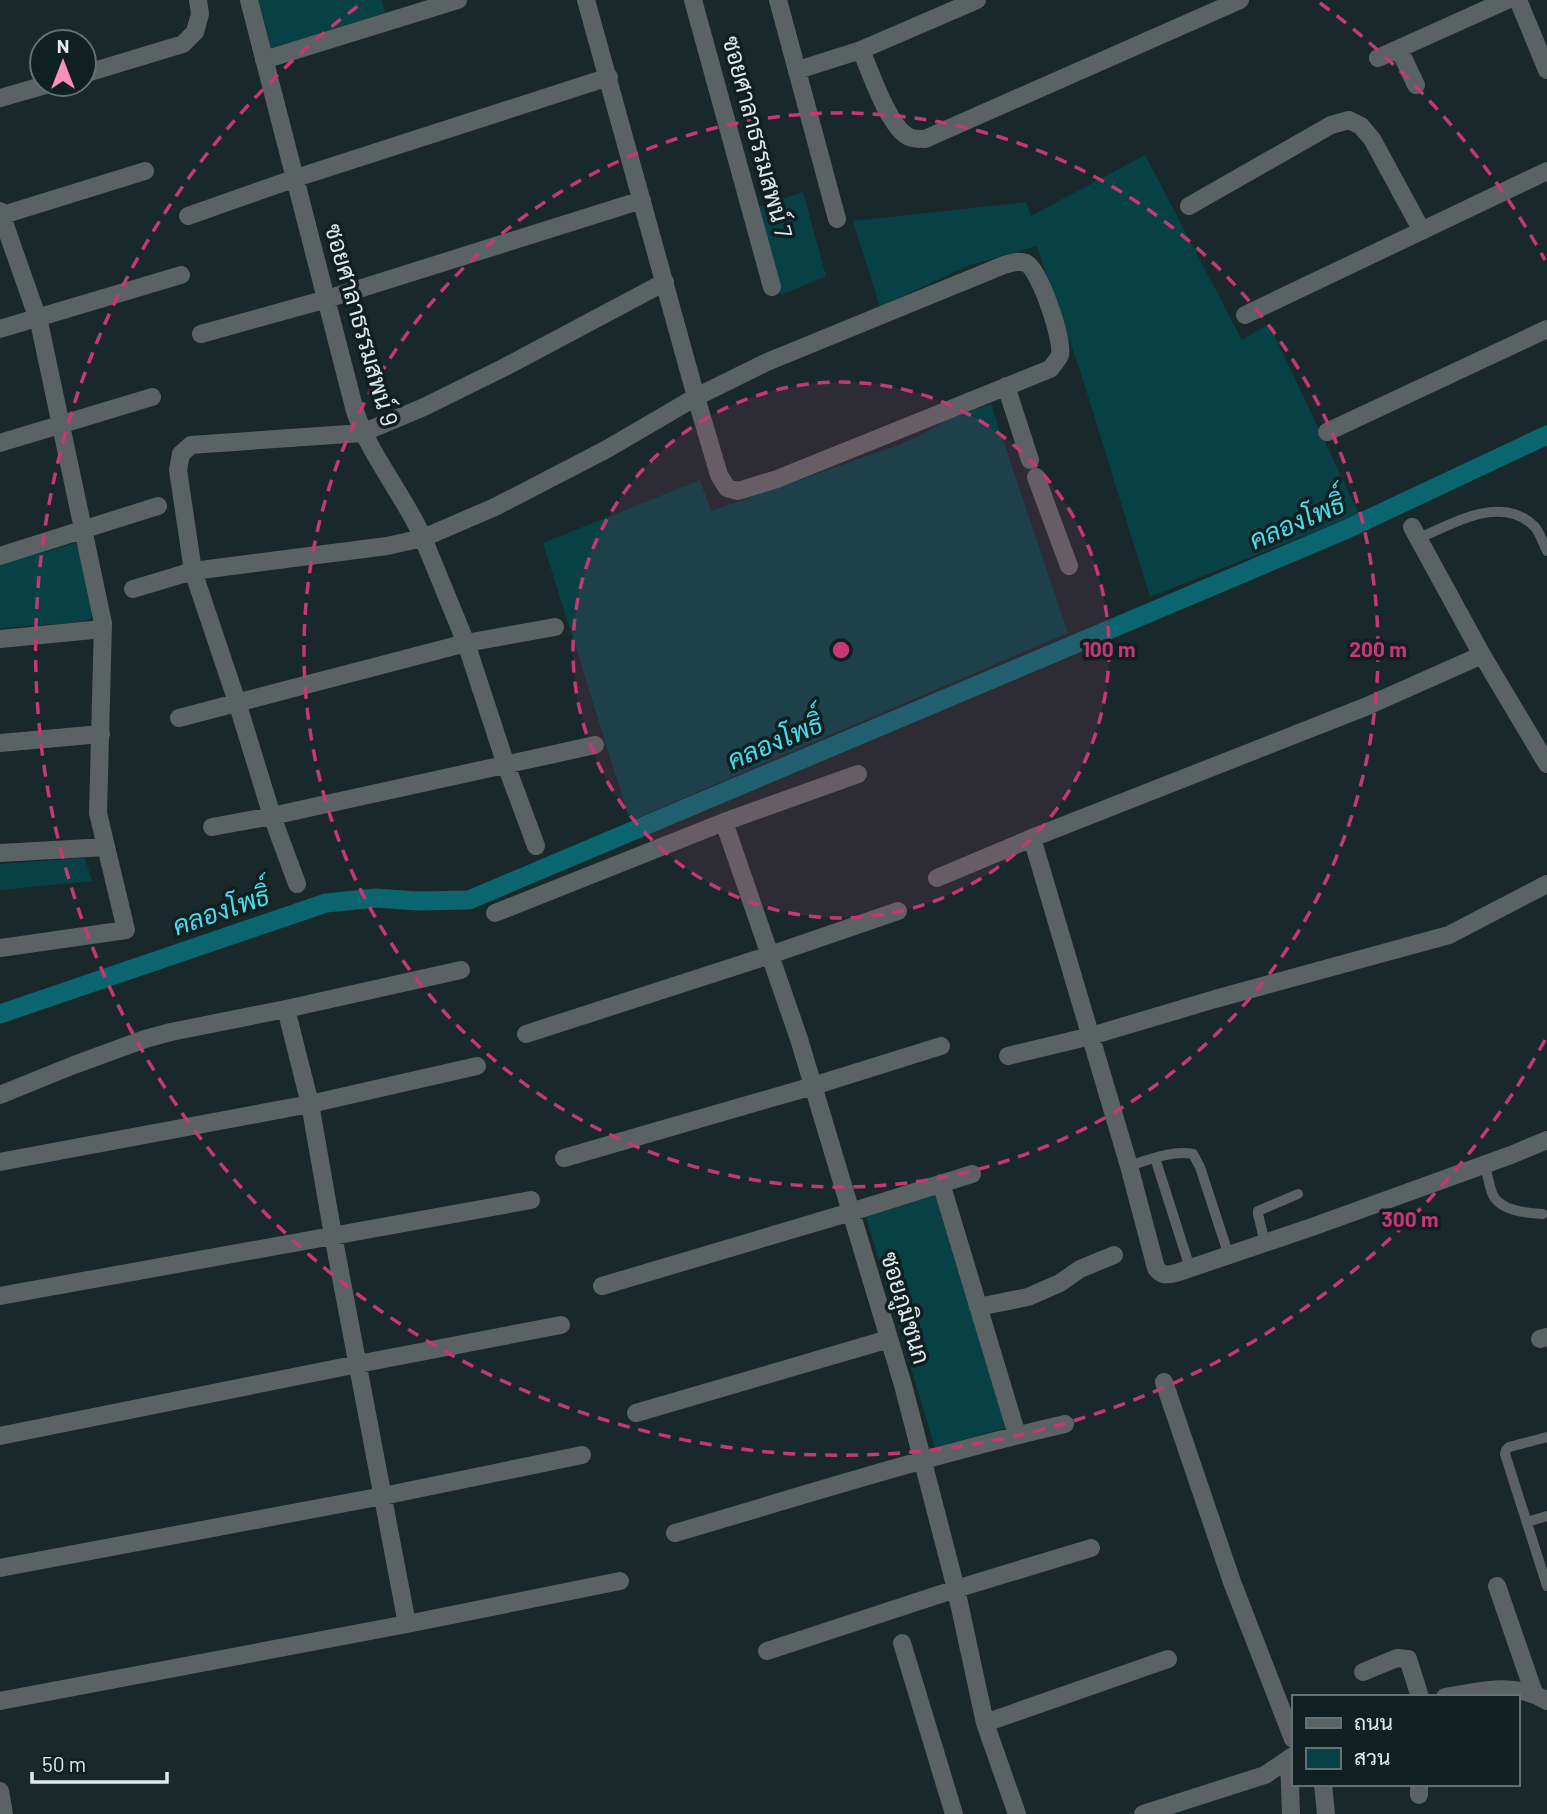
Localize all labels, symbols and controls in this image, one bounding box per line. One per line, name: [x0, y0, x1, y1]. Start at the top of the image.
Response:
north arrow: [28, 28, 98, 98]
street label: ซอยศาลาธรรมสพน์ 7: [718, 32, 799, 241]
text: N: [57, 34, 69, 57]
street label: ซอยศาลาธรรมสพน์ 9: [320, 220, 405, 429]
water label: คลองโพธิ์: [1242, 479, 1353, 555]
text: 100 m: [1082, 636, 1136, 661]
text: 200 m: [1349, 636, 1407, 661]
centre of rings: [829, 638, 853, 662]
water label: คลองโพธิ์: [720, 699, 831, 775]
water label: คลองโพธิ์: [166, 872, 278, 941]
text: 300 m: [1381, 1206, 1439, 1231]
street label: ซอยภูมิชนก: [872, 1248, 937, 1368]
legend: [1292, 1695, 1519, 1786]
text: ถนน: [1354, 1709, 1393, 1734]
scale bar: [32, 1741, 166, 1785]
text: สวน: [1354, 1744, 1390, 1769]
text: 50 m: [42, 1751, 86, 1776]

